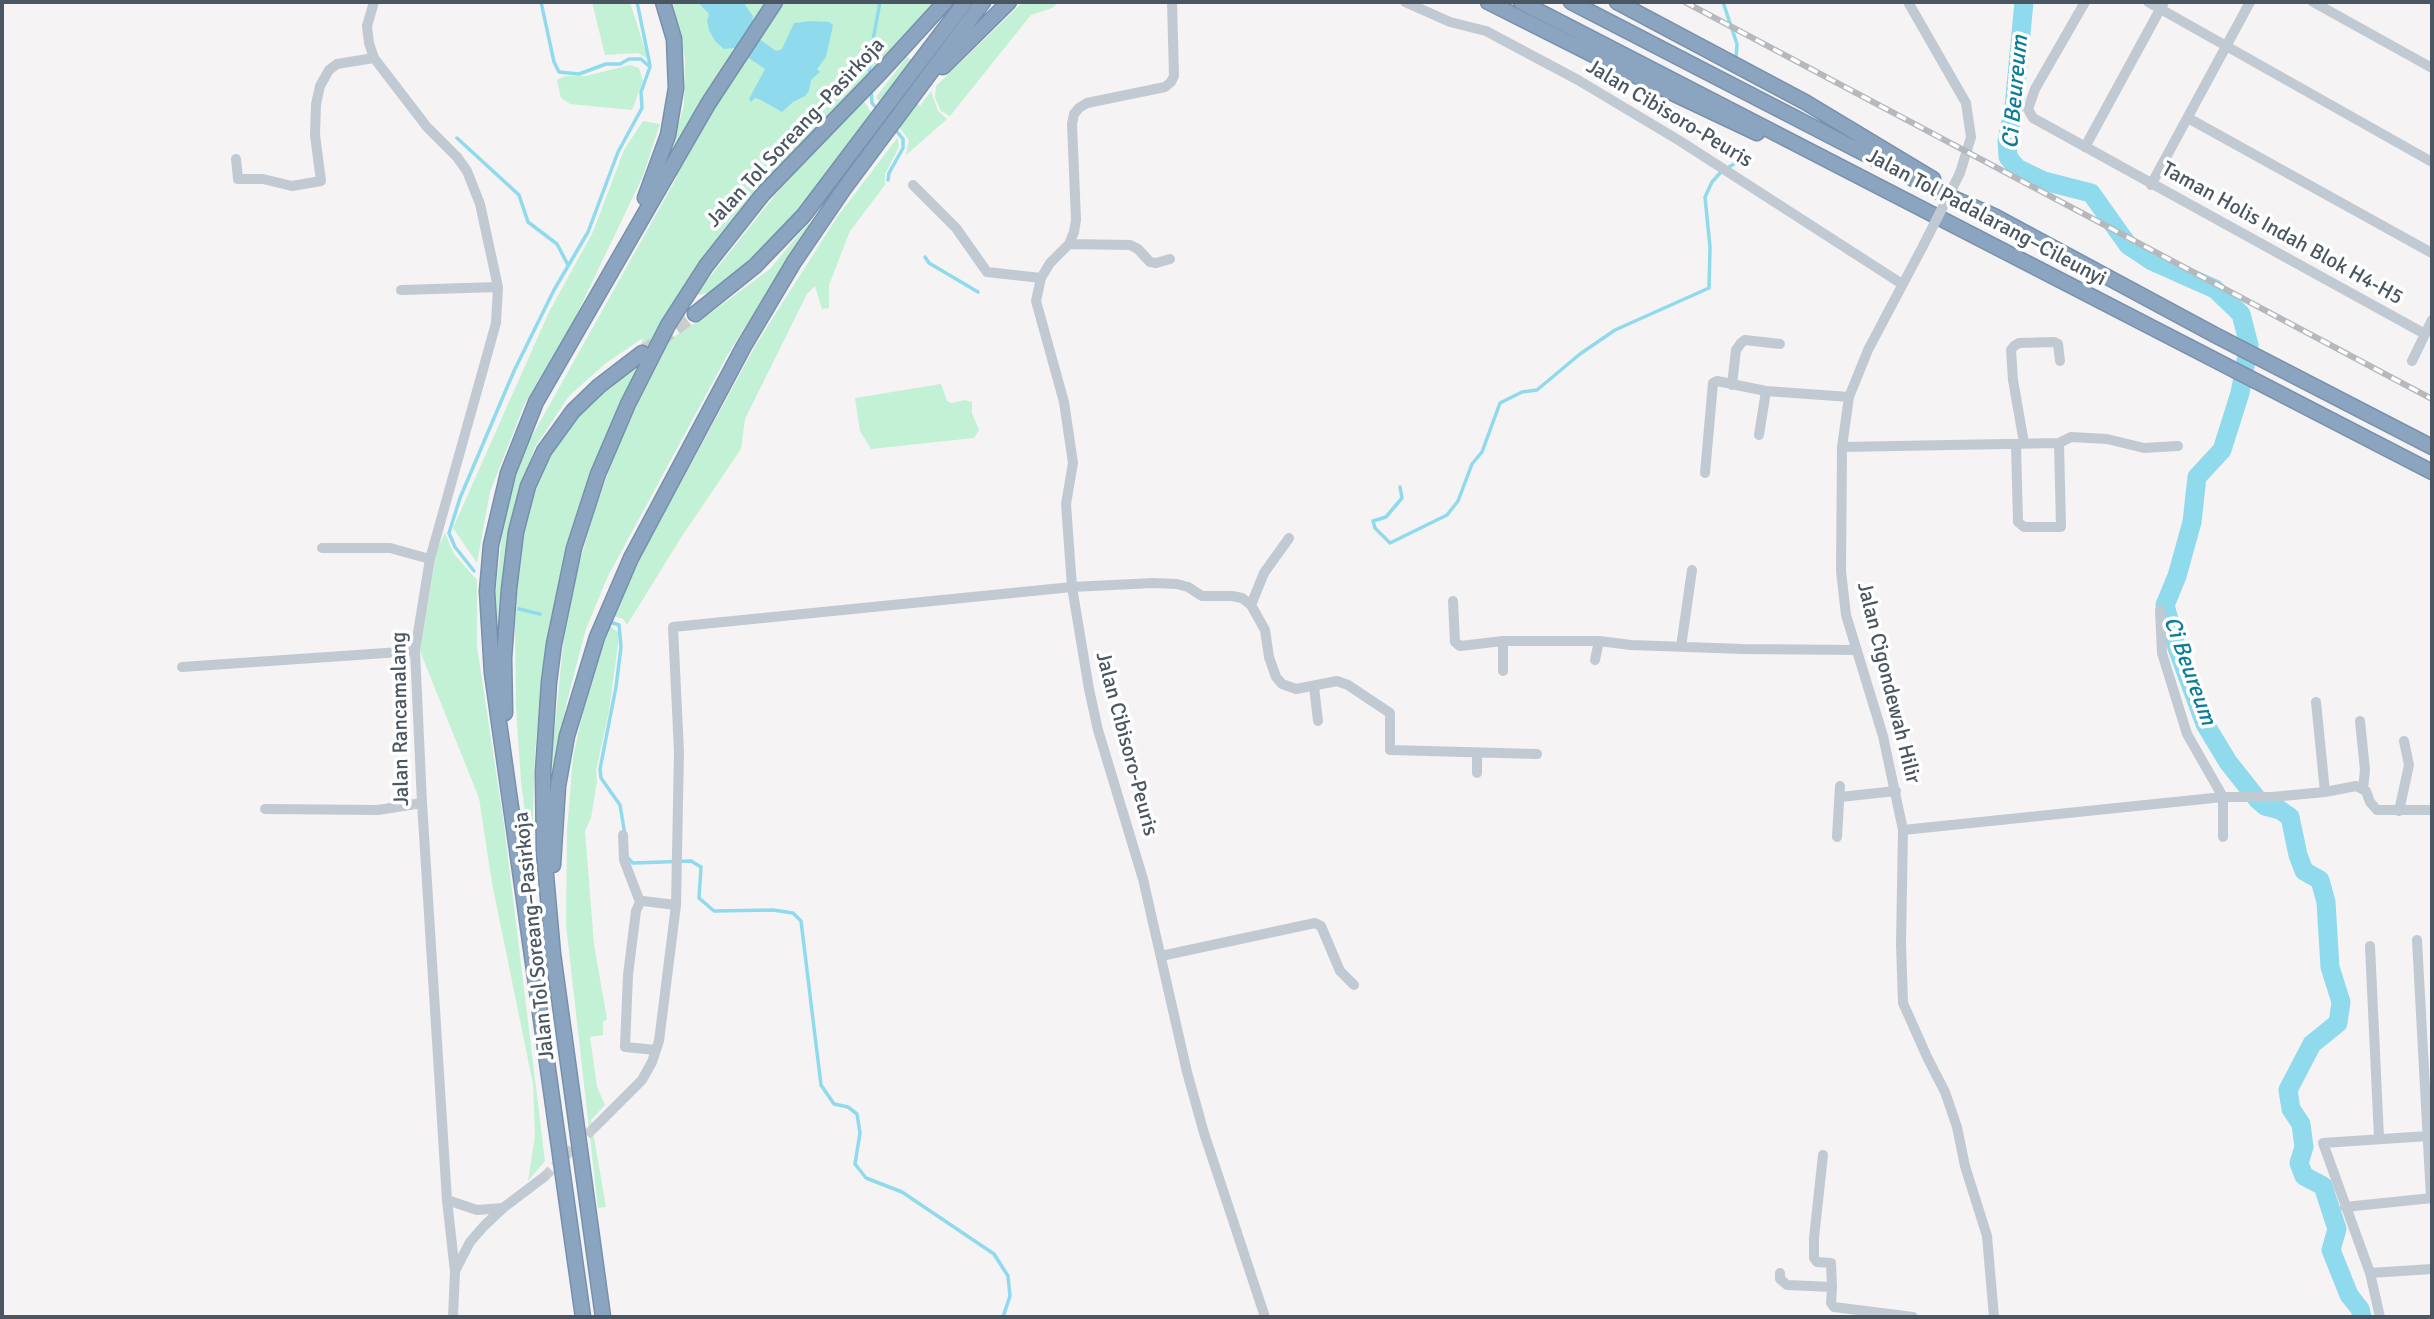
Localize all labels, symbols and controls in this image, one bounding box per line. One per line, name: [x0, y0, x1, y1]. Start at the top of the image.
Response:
street label: Jalan Tol Soreang–Pasirkoja: [702, 33, 890, 233]
water label: Ci Beureum: [1997, 34, 2035, 150]
street label: Jalan Cibisoro-Peuris: [1581, 54, 1757, 174]
street label: Jalan Tol Padalarang–Cileunyi: [1862, 144, 2110, 292]
street label: Taman Holis Indah Blok H4-H5: [2157, 157, 2407, 311]
street label: Jalan Cigondewah Hilir: [1851, 580, 1925, 786]
water label: Ci Beureum: [2157, 613, 2221, 729]
street label: Jalan Rancamalang: [387, 632, 415, 806]
street label: Jalan Cibisoro-Peuris: [1089, 649, 1163, 839]
street label: Jalan Tol Soreang–Pasirkoja: [509, 810, 561, 1062]

